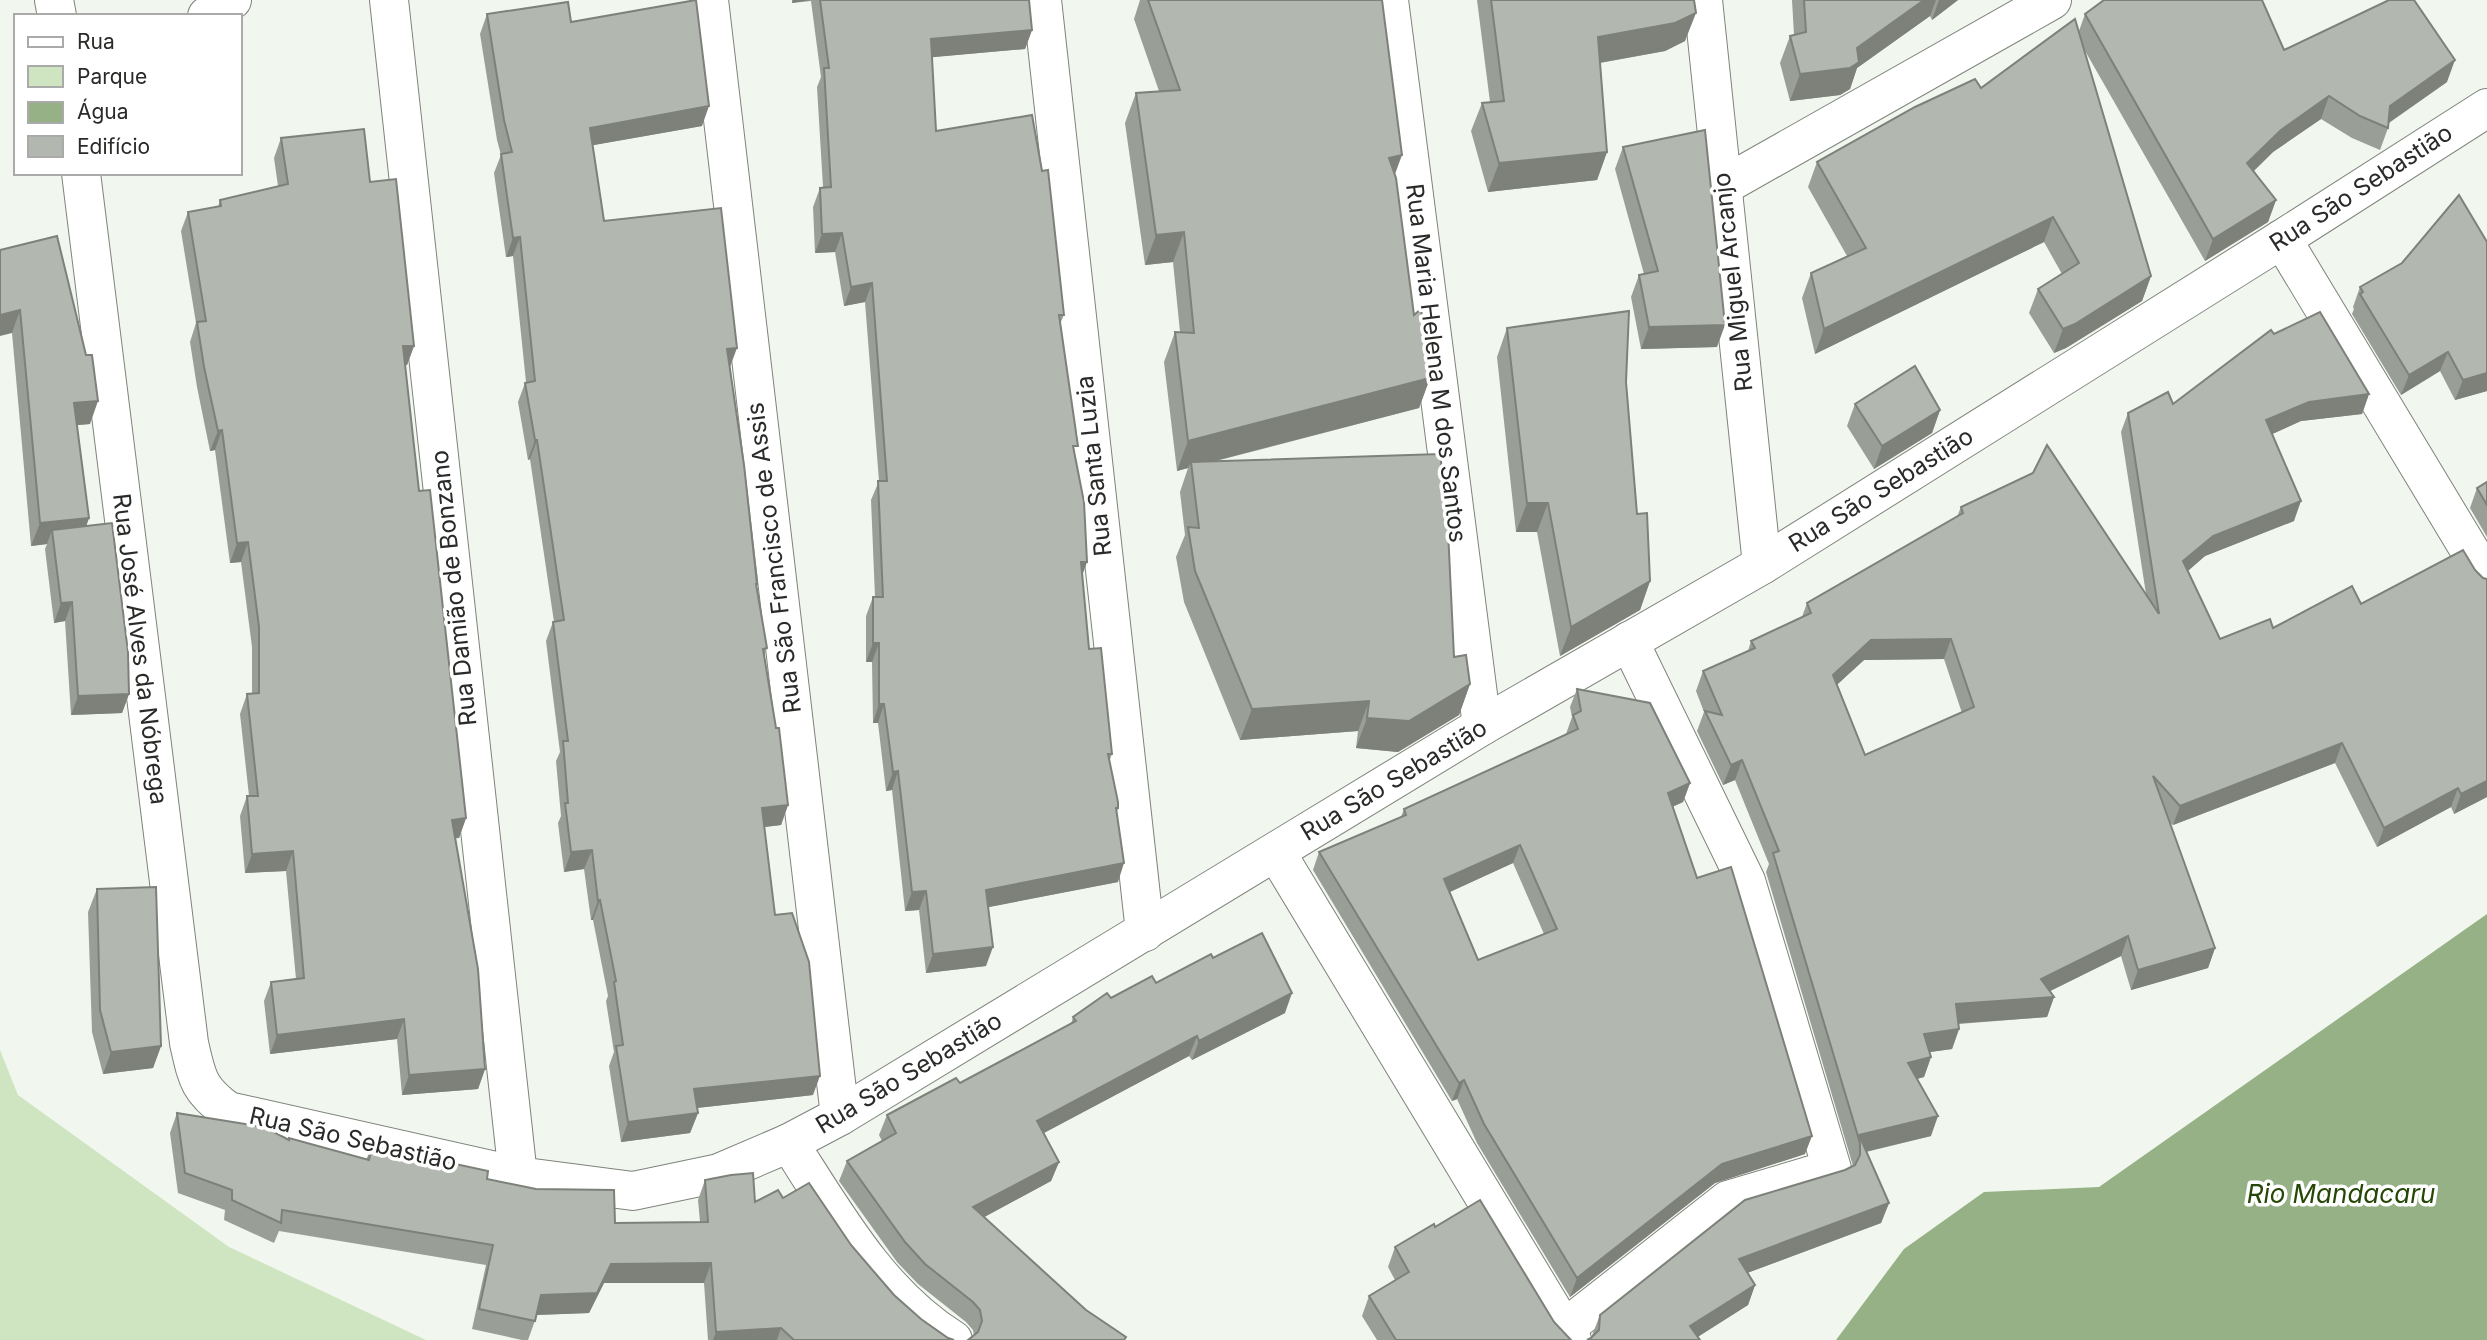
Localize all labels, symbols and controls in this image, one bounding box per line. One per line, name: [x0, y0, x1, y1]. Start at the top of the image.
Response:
legend: [14, 14, 242, 175]
text: Rua: [77, 29, 115, 54]
text: Parque: [77, 64, 147, 89]
text: Água: [77, 98, 129, 124]
street label: Rua São Sebastião: [2264, 118, 2457, 257]
text: Edifício: [77, 134, 150, 159]
street label: Rua Miguel Arcanjo: [1707, 171, 1758, 393]
street label: Rua Maria Helena M dos Santos: [1400, 182, 1473, 544]
street label: Rua Santa Luzia: [1070, 374, 1117, 558]
street label: Rua São Francisco de Assis: [740, 401, 807, 715]
street label: Rua São Sebastião: [1783, 421, 1978, 558]
street label: Rua Damião de Bonzano: [425, 449, 482, 727]
street label: Rua José Alves da Nóbrega: [107, 492, 174, 806]
street label: Rua São Sebastião: [1295, 713, 1492, 847]
street label: Rua São Sebastião: [810, 1006, 1007, 1140]
street label: Rua São Sebastião: [247, 1101, 460, 1176]
water label: Rio Mandacaru: [2247, 1178, 2435, 1209]

